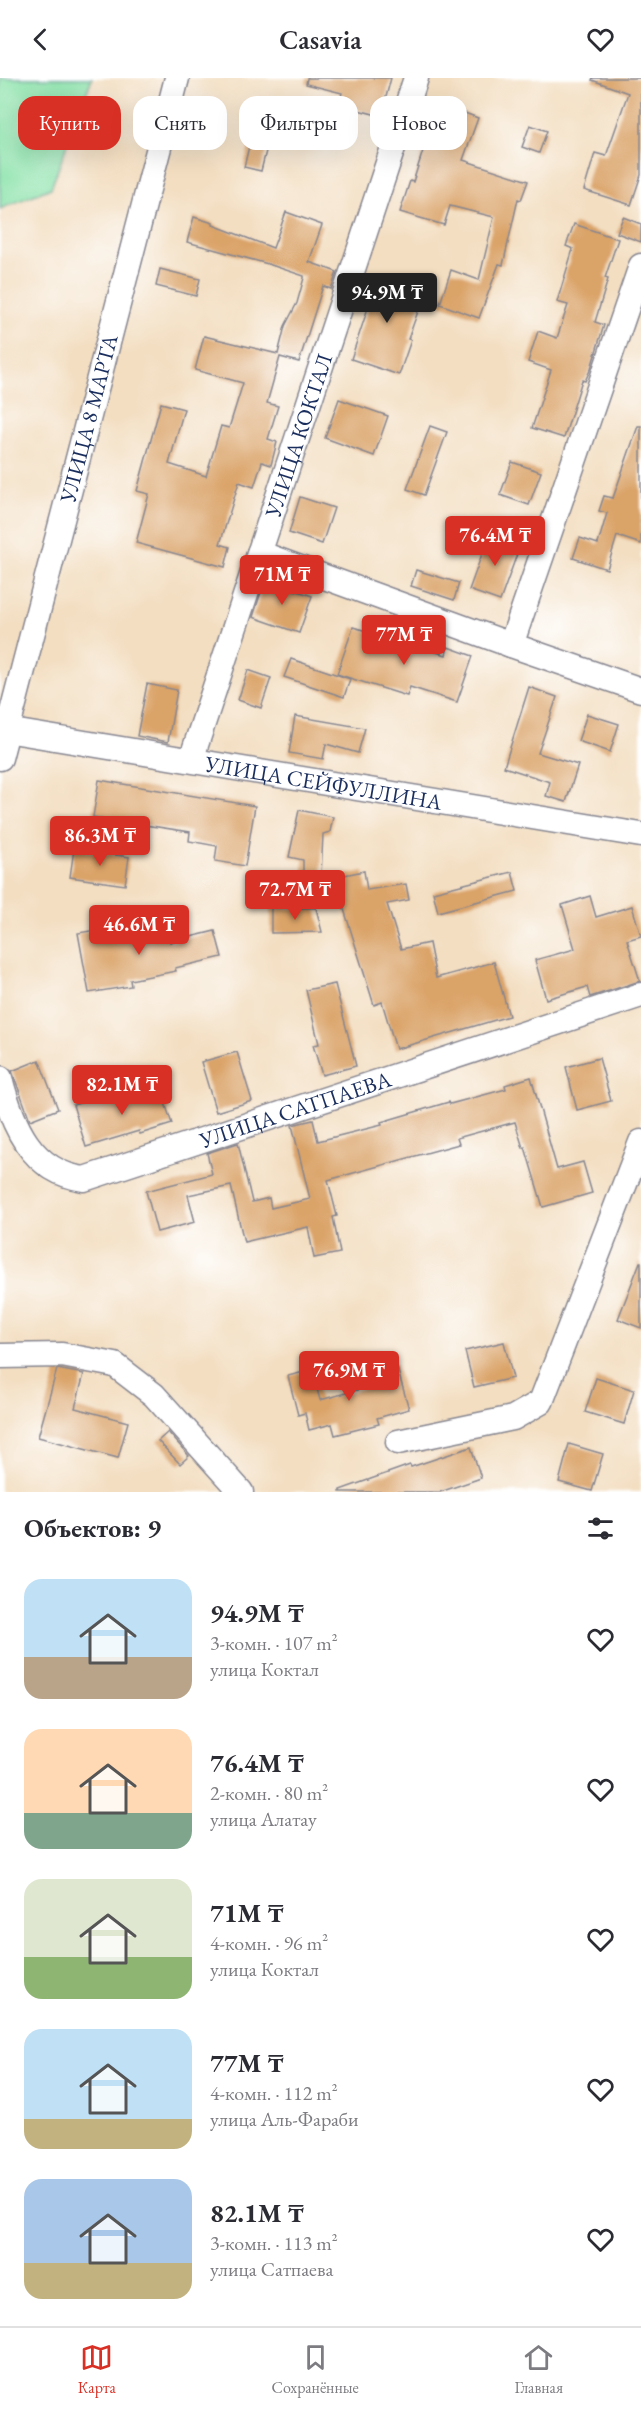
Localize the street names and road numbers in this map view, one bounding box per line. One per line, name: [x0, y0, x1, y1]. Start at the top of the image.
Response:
street label: УЛИЦА 8 МАРТА: [52, 330, 124, 507]
street label: УЛИЦА КОКТАЛ: [257, 349, 339, 522]
street label: УЛИЦА СЕЙФУЛЛИНА: [202, 749, 445, 817]
street label: УЛИЦА САТПАЕВА: [195, 1064, 396, 1155]

